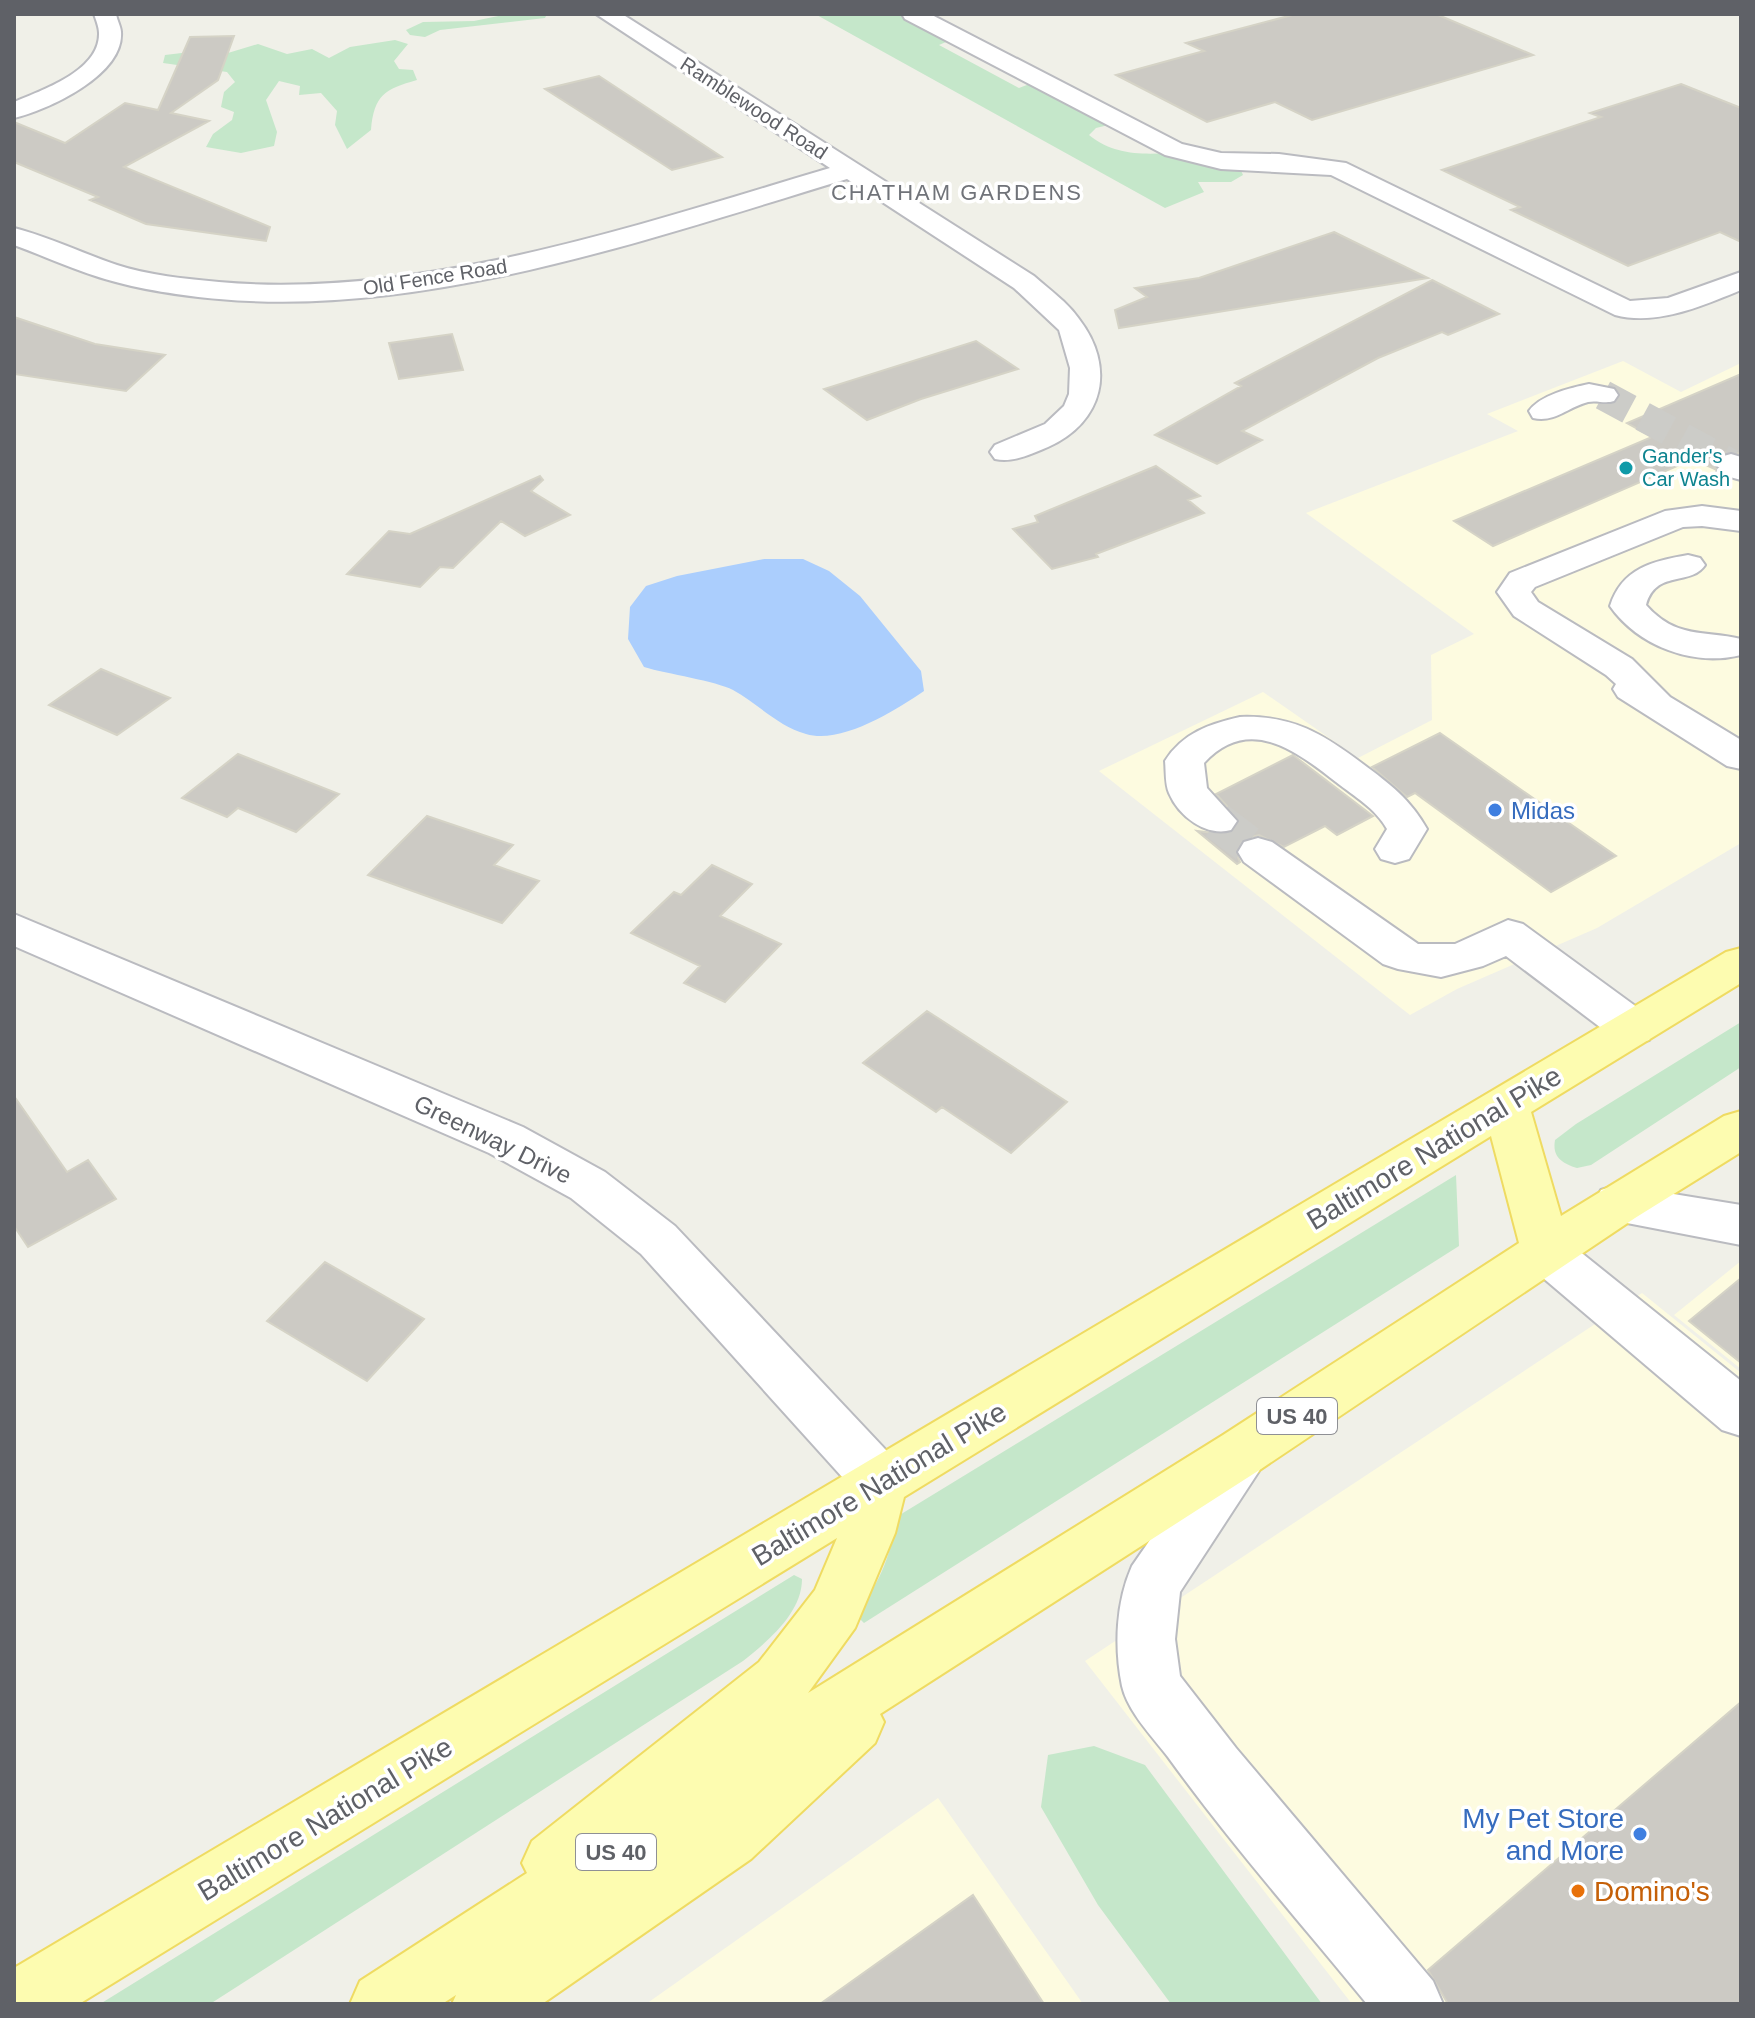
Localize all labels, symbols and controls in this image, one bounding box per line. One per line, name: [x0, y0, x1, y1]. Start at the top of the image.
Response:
street label: Ramblewood Road: [677, 52, 831, 164]
district label: CHATHAM GARDENS: [831, 180, 1083, 205]
street label: Old Fence Road: [361, 255, 509, 299]
place label: Gander's Car Wash: [1642, 445, 1730, 490]
marker: Gander's Car Wash: [1617, 459, 1635, 477]
place label: Midas: [1511, 797, 1575, 824]
marker: Midas: [1486, 801, 1504, 819]
street label: Baltimore National Pike: [1301, 1060, 1567, 1236]
street label: Greenway Drive: [410, 1089, 576, 1189]
street label: Baltimore National Pike: [746, 1396, 1012, 1572]
road number: US 40: [1257, 1398, 1337, 1434]
street label: Baltimore National Pike: [192, 1731, 458, 1907]
place label: My Pet Store and More: [1462, 1803, 1624, 1866]
marker: My Pet Store and More: [1631, 1825, 1649, 1843]
road number: US 40: [576, 1834, 656, 1870]
place label: Domino's: [1594, 1876, 1710, 1907]
marker: Domino's: [1569, 1882, 1587, 1900]

